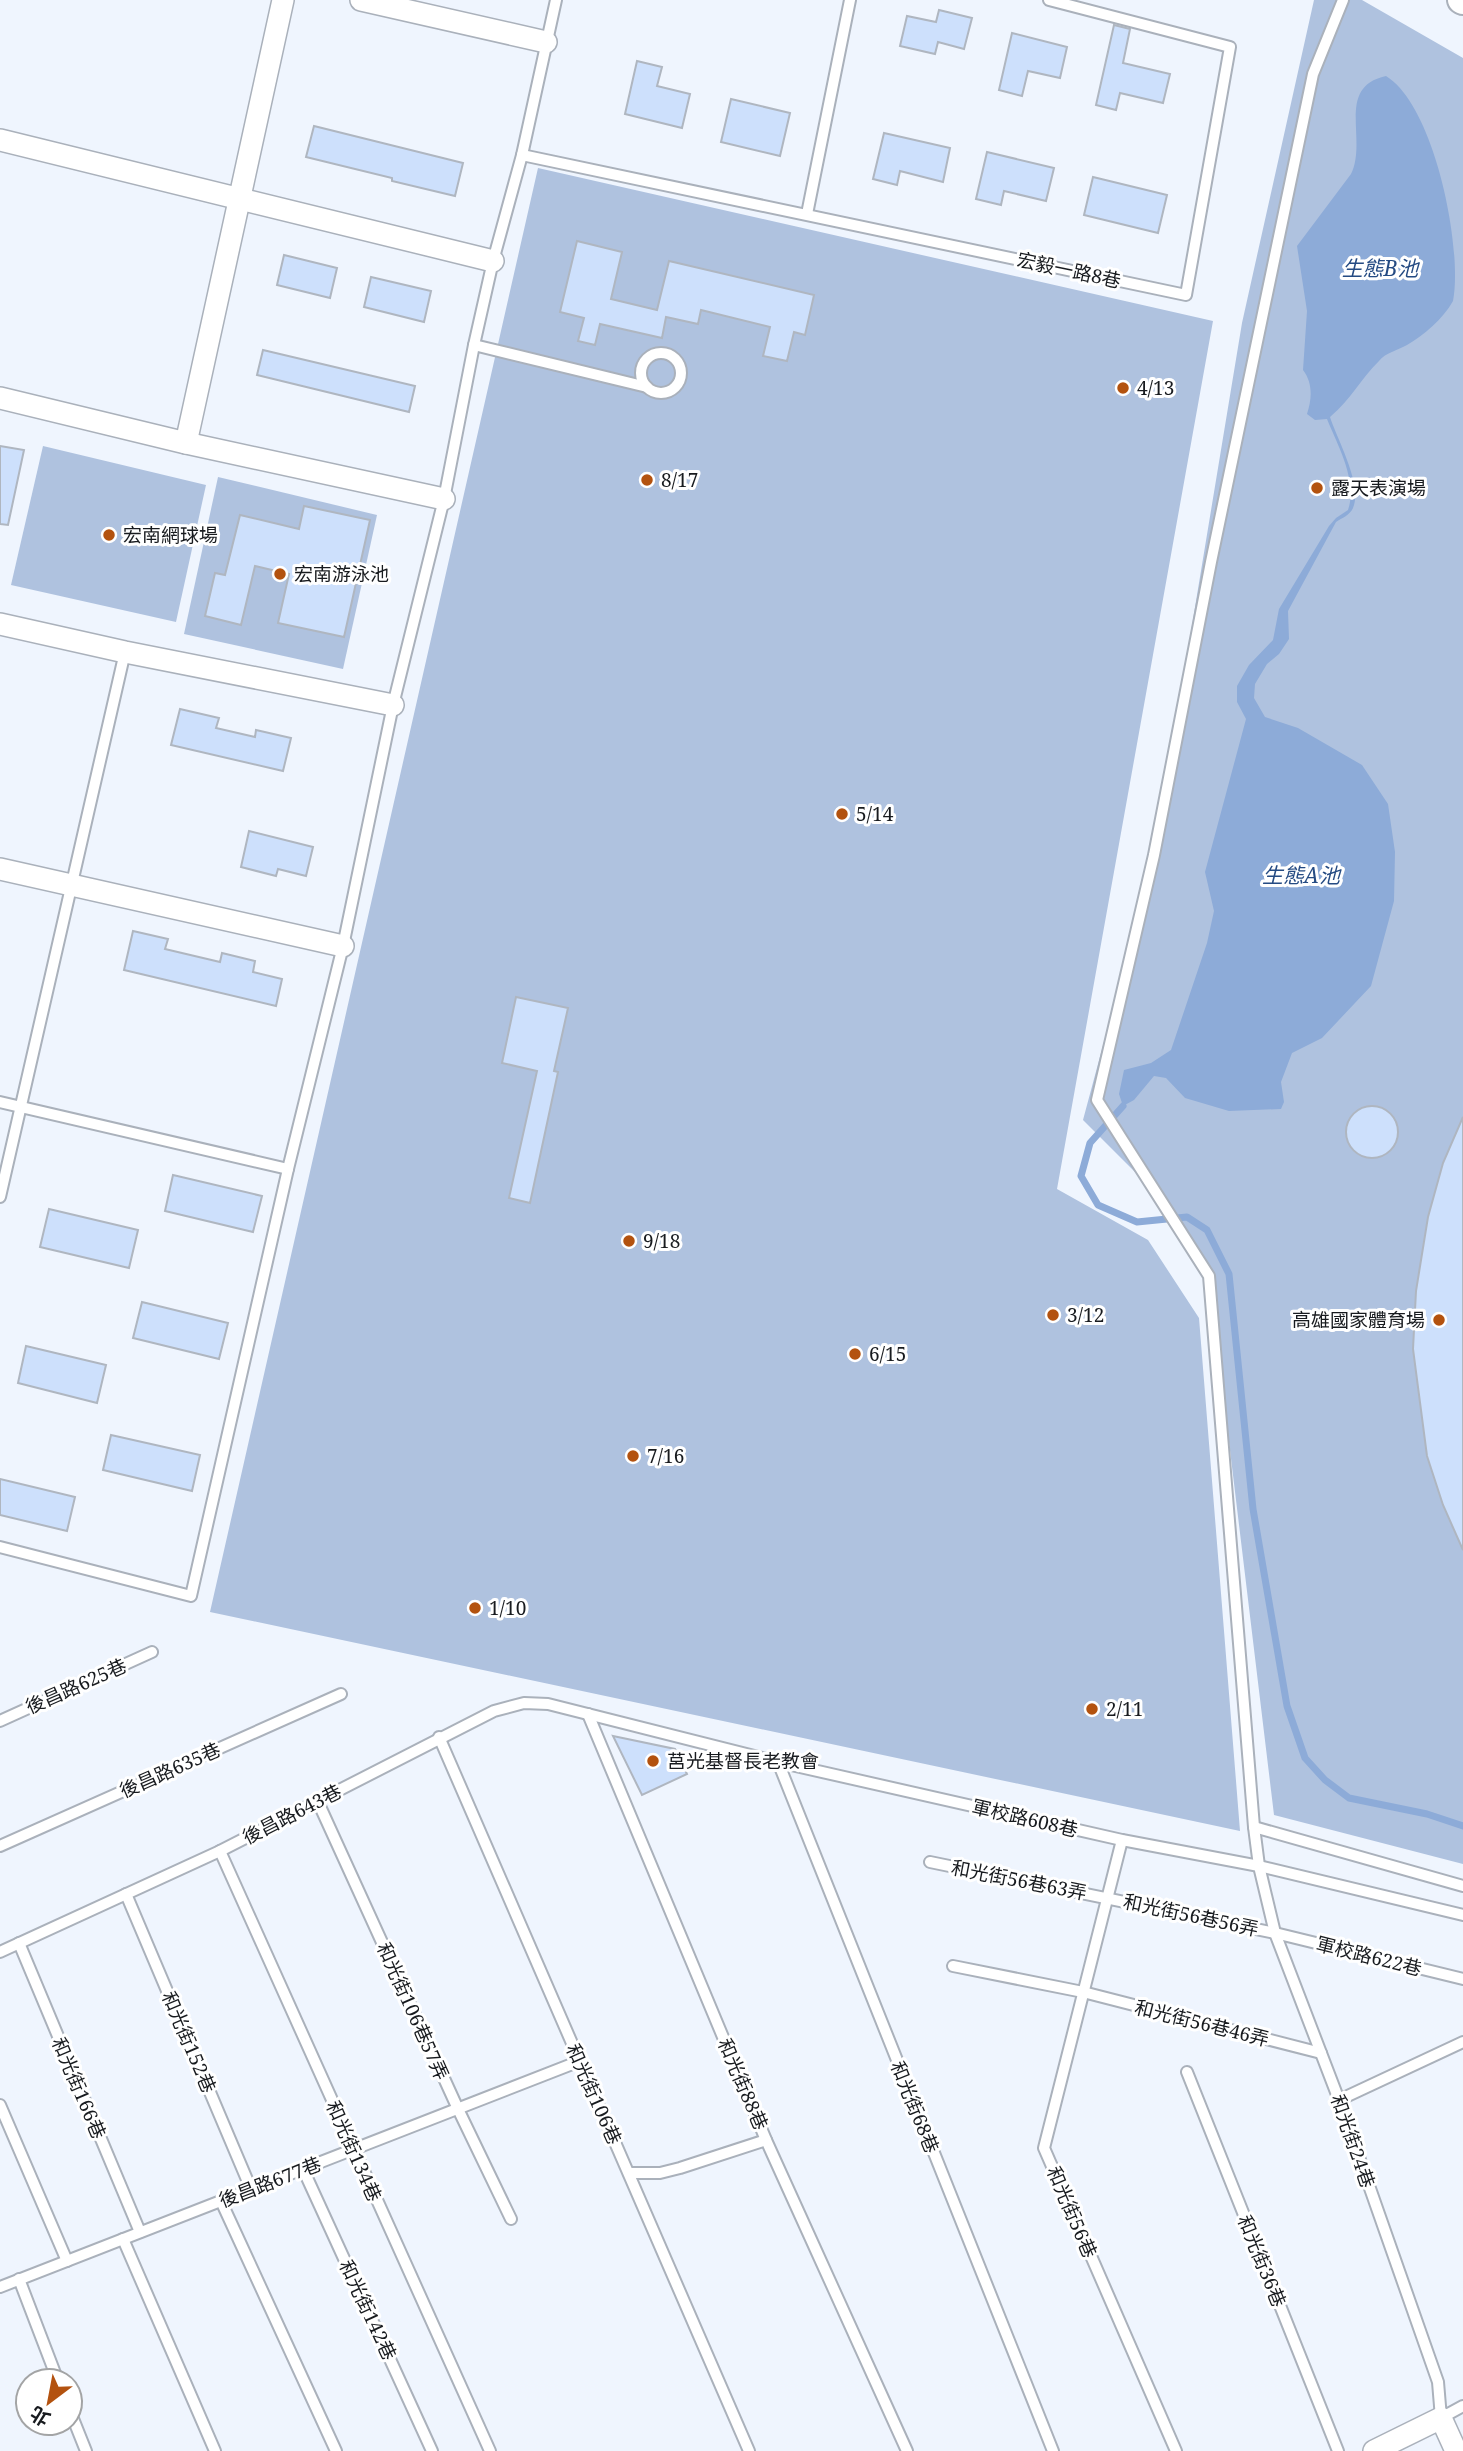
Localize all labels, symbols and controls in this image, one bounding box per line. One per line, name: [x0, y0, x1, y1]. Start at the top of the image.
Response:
street label: 宏毅一路8巷: [1015, 246, 1123, 294]
water label: 生態B池: [1342, 254, 1420, 282]
place label: 4/13: [1137, 375, 1174, 401]
marker: 4/13: [1115, 380, 1131, 396]
place label: 8/17: [661, 467, 698, 493]
marker: 8/17: [639, 472, 655, 488]
place label: 露天表演場: [1331, 475, 1426, 501]
marker: 露天表演場: [1309, 480, 1325, 496]
place label: 宏南網球場: [123, 522, 218, 548]
marker: 宏南網球場: [101, 527, 117, 543]
place label: 宏南游泳池: [294, 561, 389, 587]
marker: 宏南游泳池: [272, 566, 288, 582]
place label: 5/14: [856, 801, 894, 827]
marker: 5/14: [834, 806, 850, 822]
water label: 生態A池: [1262, 861, 1342, 889]
place label: 9/18: [643, 1228, 680, 1254]
marker: 9/18: [621, 1233, 637, 1249]
place label: 3/12: [1067, 1302, 1104, 1328]
marker: 3/12: [1045, 1307, 1061, 1323]
place label: 高雄國家體育場: [1292, 1307, 1425, 1333]
marker: 高雄國家體育場: [1431, 1312, 1447, 1328]
place label: 6/15: [869, 1341, 906, 1367]
marker: 6/15: [847, 1346, 863, 1362]
place label: 7/16: [647, 1443, 684, 1469]
marker: 7/16: [625, 1448, 641, 1464]
place label: 1/10: [489, 1595, 526, 1621]
marker: 1/10: [467, 1600, 483, 1616]
street label: 後昌路625巷: [21, 1652, 131, 1720]
place label: 2/11: [1106, 1696, 1143, 1722]
marker: 2/11: [1084, 1701, 1100, 1717]
street label: 後昌路635巷: [115, 1736, 225, 1804]
place label: 莒光基督長老教會: [667, 1748, 819, 1774]
marker: 莒光基督長老教會: [645, 1753, 661, 1769]
street label: 後昌路643巷: [238, 1778, 346, 1850]
street label: 軍校路608巷: [970, 1793, 1080, 1843]
street label: 和光街56巷63弄: [949, 1854, 1089, 1906]
street label: 和光街56巷56弄: [1121, 1888, 1261, 1942]
street label: 軍校路622巷: [1314, 1930, 1424, 1982]
street label: 和光街106巷57弄: [371, 1938, 455, 2084]
street label: 和光街152巷: [156, 1987, 222, 2097]
street label: 和光街56巷46弄: [1132, 1994, 1272, 2052]
street label: 和光街166巷: [46, 2033, 112, 2143]
street label: 和光街88巷: [712, 2034, 774, 2134]
street label: 和光街106巷: [560, 2039, 628, 2149]
street label: 和光街68巷: [885, 2057, 945, 2157]
street label: 和光街24巷: [1325, 2091, 1381, 2191]
street label: 和光街134巷: [320, 2096, 388, 2206]
street label: 後昌路677巷: [215, 2151, 325, 2213]
street label: 和光街56巷: [1041, 2162, 1103, 2262]
street label: 和光街36巷: [1232, 2211, 1292, 2311]
street label: 和光街142巷: [333, 2256, 403, 2364]
north arrow: [14, 2367, 84, 2437]
text: 北: [25, 2400, 55, 2432]

